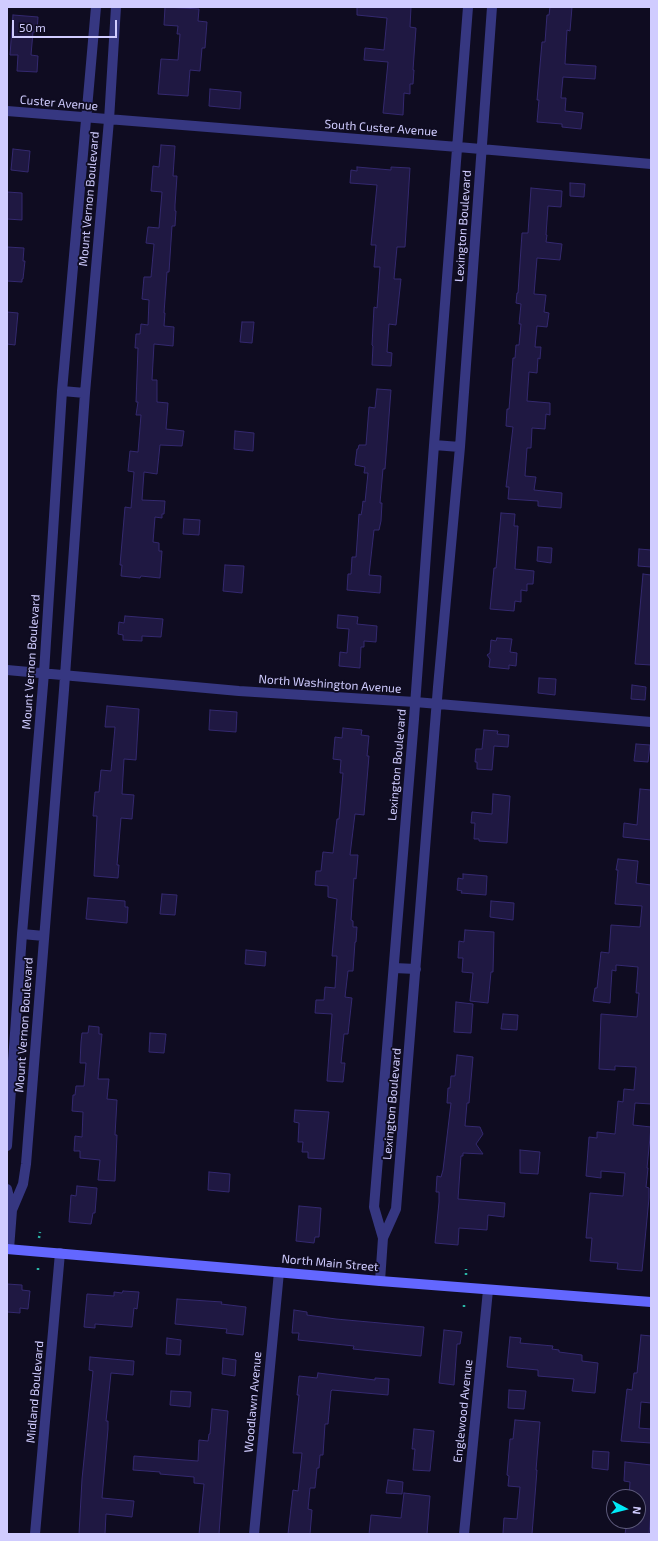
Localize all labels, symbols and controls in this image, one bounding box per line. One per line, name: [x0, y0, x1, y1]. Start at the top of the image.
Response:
scale bar: [14, 12, 119, 38]
text: 50 m: [19, 20, 46, 34]
street label: Custer Avenue: [19, 92, 99, 114]
street label: South Custer Avenue: [324, 117, 438, 139]
street label: Mount Vernon Boulevard: [76, 131, 102, 267]
street label: Lexington Boulevard: [452, 170, 474, 282]
street label: Mount Vernon Boulevard: [19, 594, 43, 730]
street label: North Washington Avenue: [258, 672, 402, 696]
street label: Lexington Boulevard: [385, 709, 409, 821]
street label: Mount Vernon Boulevard: [12, 957, 36, 1093]
street label: Lexington Boulevard: [380, 1048, 404, 1160]
street label: North Main Street: [281, 1252, 379, 1274]
street label: Midland Boulevard: [23, 1340, 47, 1444]
street label: Woodlawn Avenue: [241, 1351, 265, 1453]
street label: Englewood Avenue: [450, 1359, 476, 1463]
north arrow: [606, 1489, 646, 1529]
text: N: [630, 1506, 644, 1515]

